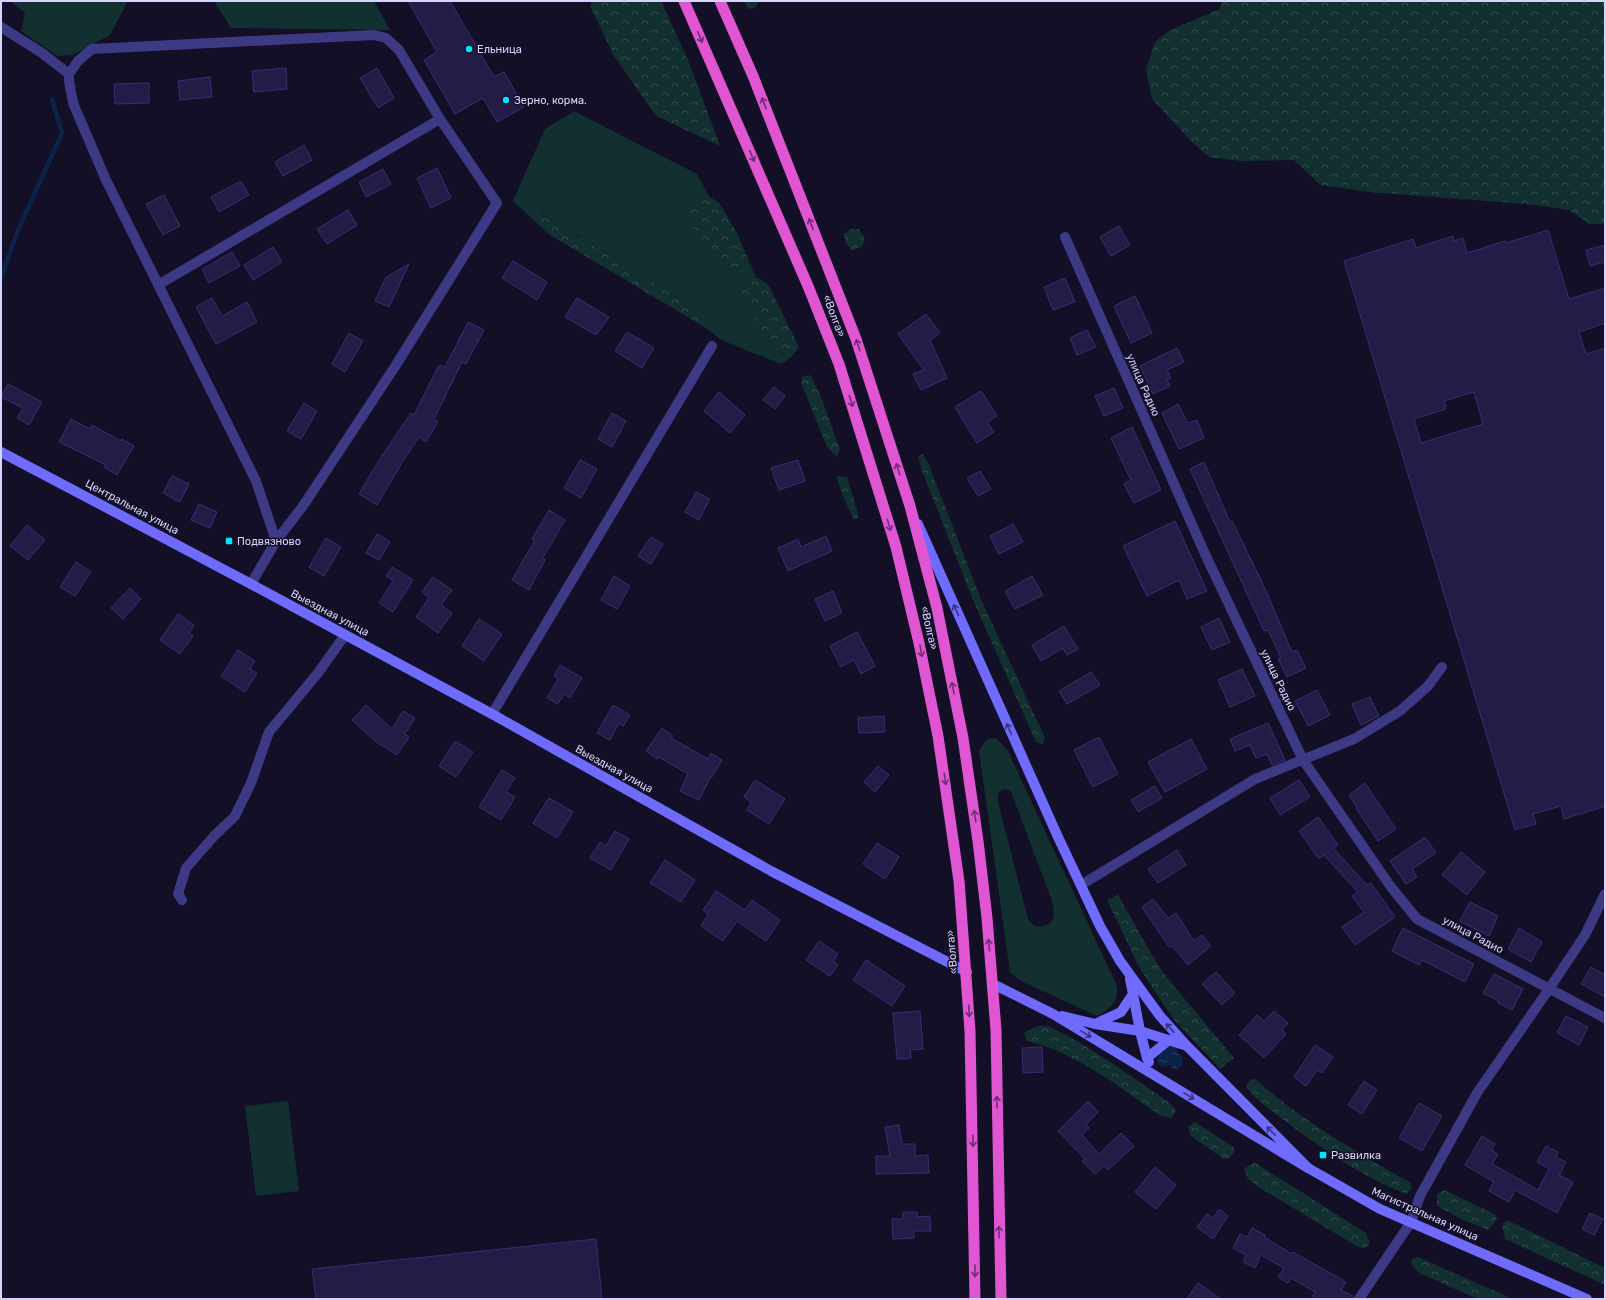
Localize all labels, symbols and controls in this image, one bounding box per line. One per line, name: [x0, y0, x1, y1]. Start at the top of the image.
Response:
one-way arrow: [697, 30, 704, 42]
place label: Ельница: [477, 43, 522, 56]
marker: Ельница: [464, 44, 474, 54]
place label: Зерно, корма.: [514, 94, 587, 107]
marker: Зерно, корма.: [501, 95, 511, 105]
one-way arrow: [759, 97, 767, 109]
one-way arrow: [748, 150, 756, 162]
one-way arrow: [807, 219, 815, 231]
street label: «Волга»: [820, 293, 848, 339]
one-way arrow: [854, 339, 861, 352]
street label: улица Радио: [1123, 352, 1163, 418]
one-way arrow: [847, 394, 855, 406]
one-way arrow: [894, 463, 901, 476]
street label: Центральная улица: [83, 477, 181, 537]
one-way arrow: [886, 518, 893, 531]
place label: Подвязново: [237, 535, 301, 548]
marker: Подвязново: [224, 536, 234, 546]
street label: Выездная улица: [289, 587, 371, 639]
one-way arrow: [952, 604, 960, 616]
street label: «Волга»: [918, 605, 940, 651]
one-way arrow: [917, 644, 925, 657]
street label: улица Радио: [1257, 647, 1299, 713]
one-way arrow: [949, 682, 957, 695]
one-way arrow: [1005, 723, 1013, 735]
street label: Выездная улица: [573, 742, 655, 796]
one-way arrow: [941, 772, 949, 785]
one-way arrow: [971, 810, 979, 823]
street label: улица Радио: [1440, 914, 1506, 956]
street label: «Волга»: [944, 929, 960, 975]
one-way arrow: [986, 939, 993, 952]
one-way arrow: [966, 1004, 973, 1017]
one-way arrow: [1165, 1023, 1175, 1033]
one-way arrow: [1080, 1030, 1091, 1038]
one-way arrow: [1183, 1093, 1195, 1101]
one-way arrow: [993, 1096, 1001, 1109]
one-way arrow: [1266, 1126, 1276, 1136]
one-way arrow: [969, 1134, 977, 1147]
place label: Развилка: [1331, 1149, 1381, 1162]
marker: Развилка: [1318, 1150, 1328, 1160]
street label: Магистральная улица: [1370, 1185, 1480, 1243]
one-way arrow: [995, 1226, 1003, 1239]
one-way arrow: [971, 1264, 979, 1277]

